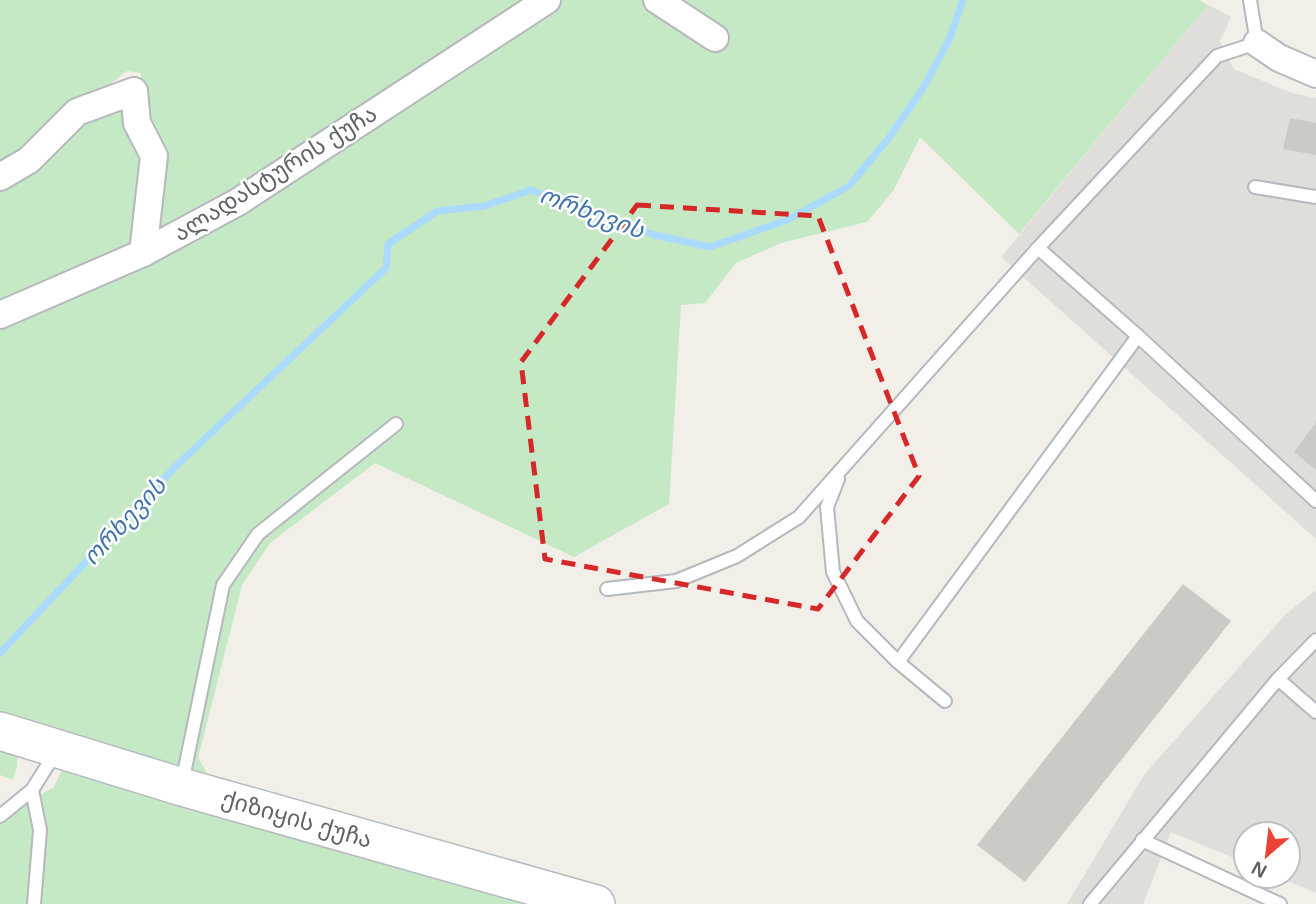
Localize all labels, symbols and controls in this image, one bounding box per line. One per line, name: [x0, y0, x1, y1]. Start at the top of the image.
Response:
street label: ალადასტურის ქუჩა: [169, 100, 382, 247]
water label: ორხევის: [536, 181, 648, 244]
water label: ორხევის: [77, 472, 172, 571]
street label: ქიზიყის ქუჩა: [219, 785, 375, 854]
north arrow: [1232, 820, 1302, 890]
text: N: [1248, 857, 1270, 882]

